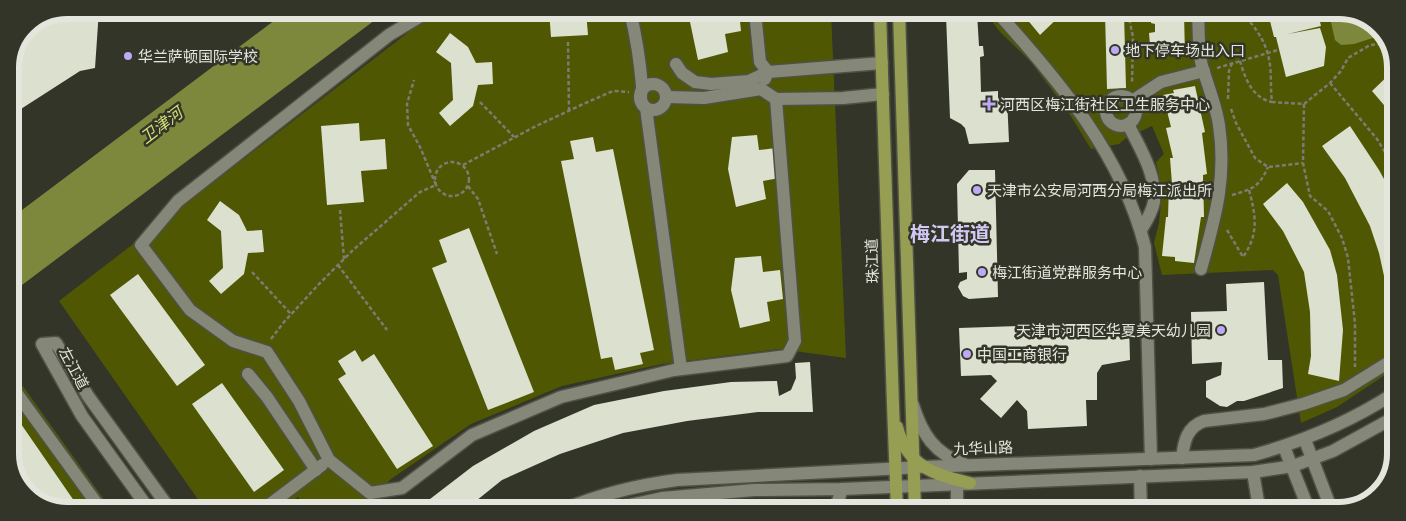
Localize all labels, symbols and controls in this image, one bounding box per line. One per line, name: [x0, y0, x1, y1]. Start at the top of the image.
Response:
place label: 地下停车场出入口: [1125, 39, 1245, 62]
marker: 地下停车场出入口: [1109, 44, 1121, 56]
place label: 华兰萨顿国际学校: [138, 45, 258, 68]
marker: 华兰萨顿国际学校: [122, 50, 134, 62]
place label: 河西区梅江街社区卫生服务中心: [1000, 93, 1210, 116]
marker: 河西区梅江街社区卫生服务中心: [982, 97, 996, 111]
water label: 卫津河: [135, 99, 190, 149]
place label: 天津市公安局河西分局梅江派出所: [987, 179, 1212, 202]
marker: 天津市公安局河西分局梅江派出所: [971, 184, 983, 196]
district label: 梅江街道: [910, 218, 990, 249]
street label: 珠江道: [860, 238, 884, 284]
place label: 梅江街道党群服务中心: [992, 261, 1142, 284]
marker: 梅江街道党群服务中心: [976, 266, 988, 278]
place label: 天津市河西区华夏美天幼儿园: [1016, 319, 1211, 342]
marker: 天津市河西区华夏美天幼儿园: [1215, 324, 1227, 336]
street label: 左江道: [53, 343, 95, 393]
place label: 中国工商银行: [977, 343, 1067, 366]
marker: 中国工商银行: [961, 348, 973, 360]
street label: 九华山路: [953, 435, 1013, 461]

